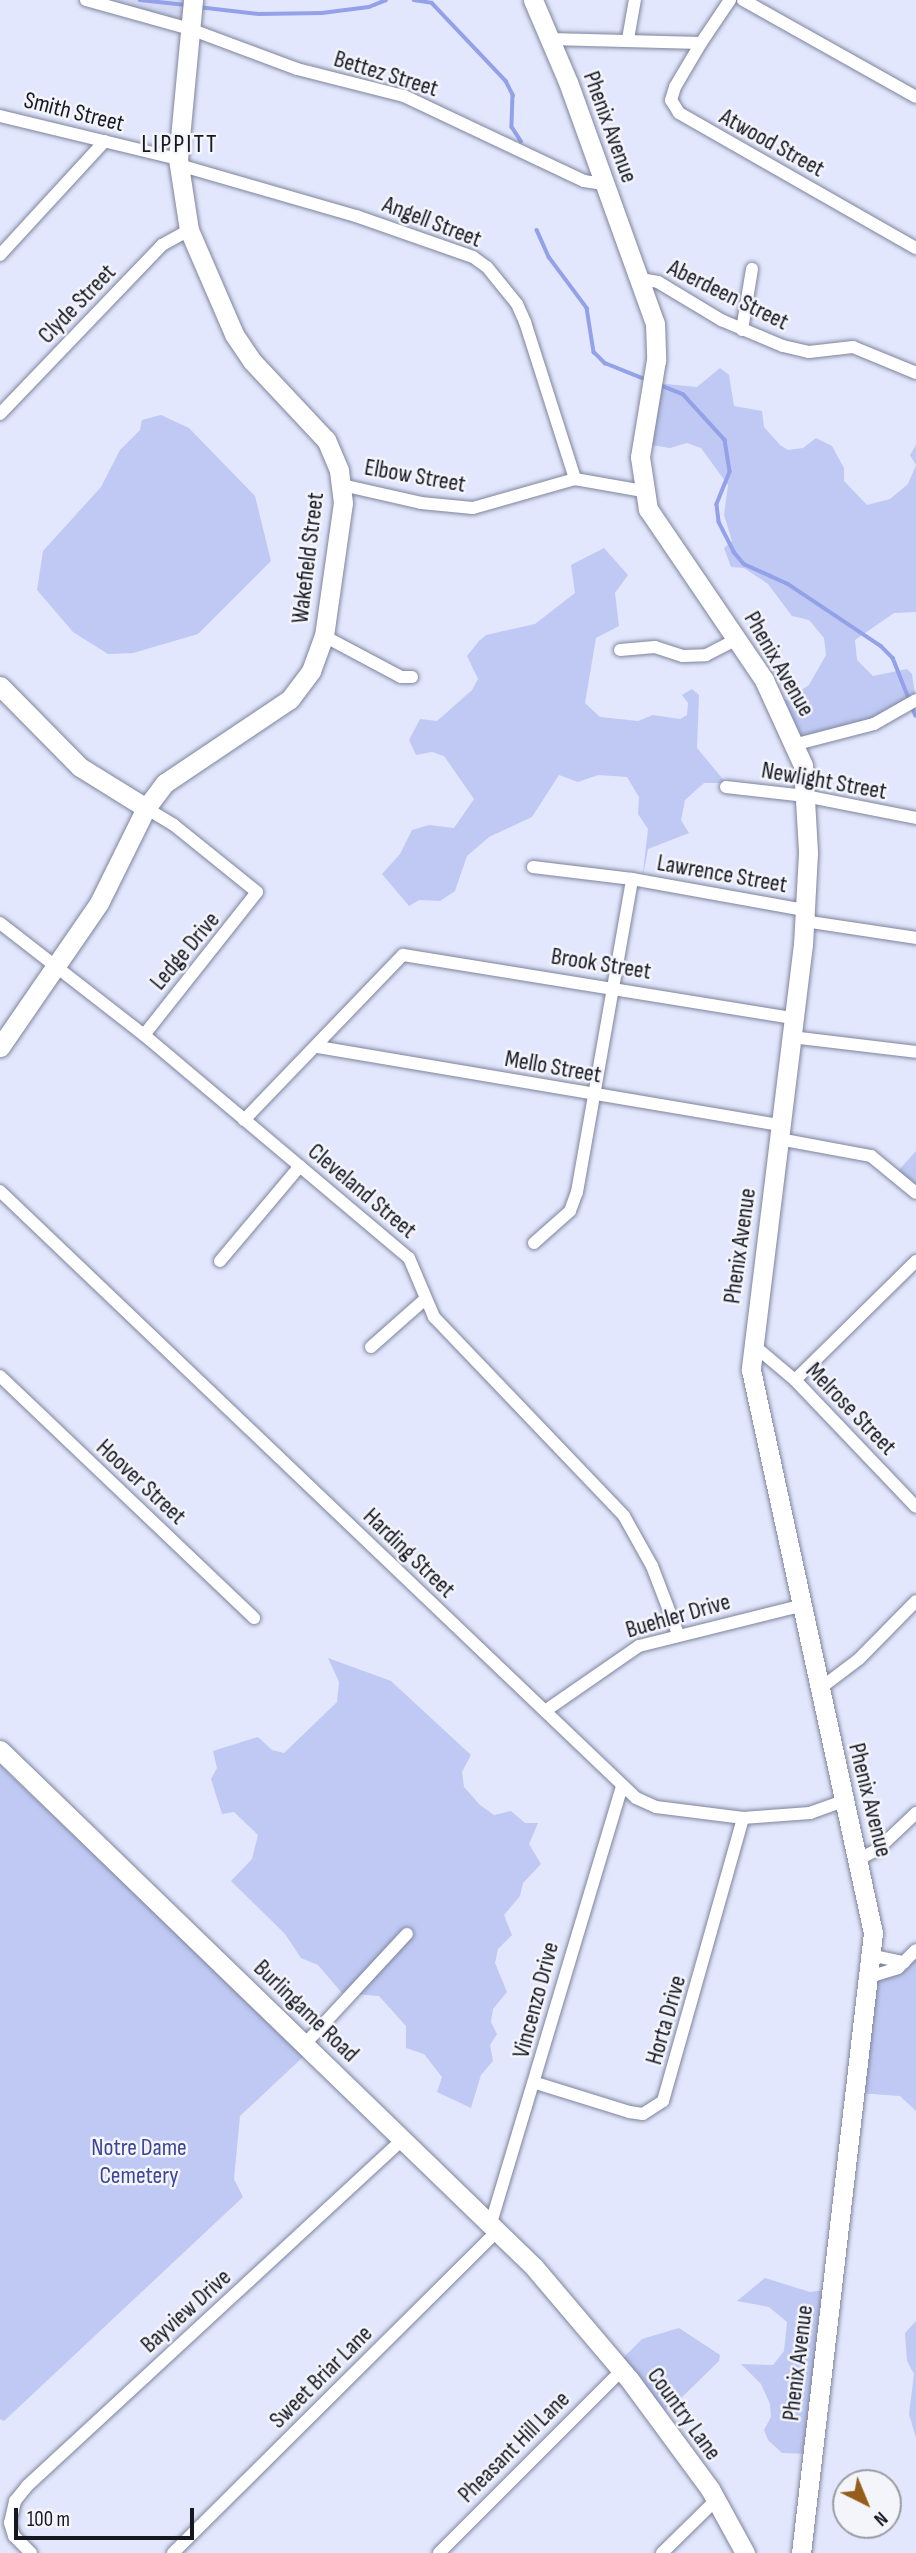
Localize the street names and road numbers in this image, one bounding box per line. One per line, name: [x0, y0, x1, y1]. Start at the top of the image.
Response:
street label: Bettez Street: [330, 45, 442, 103]
street label: Phenix Avenue: [577, 67, 643, 187]
street label: Smith Street: [21, 86, 127, 138]
street label: Atwood Street: [715, 102, 829, 184]
street label: Angell Street: [379, 190, 485, 254]
street label: Aberdeen Street: [663, 253, 793, 337]
street label: Clyde Street: [32, 258, 122, 350]
street label: Elbow Street: [362, 453, 468, 499]
street label: Wakefield Street: [286, 491, 330, 625]
street label: Phenix Avenue: [737, 606, 821, 722]
street label: Newlight Street: [759, 756, 889, 806]
street label: Lawrence Street: [655, 848, 789, 900]
street label: Ledge Drive: [144, 906, 226, 996]
street label: Brook Street: [549, 942, 653, 986]
street label: Mello Street: [503, 1044, 603, 1090]
street label: Cleveland Street: [302, 1137, 422, 1245]
street label: Phenix Avenue: [718, 1186, 762, 1306]
street label: Melrose Street: [800, 1357, 902, 1461]
street label: Hoover Street: [90, 1433, 192, 1531]
street label: Harding Street: [357, 1502, 461, 1604]
street label: Buehler Drive: [622, 1587, 734, 1645]
street label: Phenix Avenue: [842, 1740, 898, 1860]
street label: Vincenzo Drive: [507, 1939, 565, 2061]
street label: Burlingame Road: [248, 1954, 364, 2068]
street label: Horta Drive: [640, 1972, 692, 2068]
street label: Bayview Drive: [135, 2263, 237, 2359]
street label: Phenix Avenue: [777, 2304, 819, 2422]
street label: Sweet Briar Lane: [263, 2319, 379, 2435]
street label: Country Lane: [641, 2362, 727, 2466]
street label: Pheasant Hill Lane: [452, 2385, 576, 2509]

